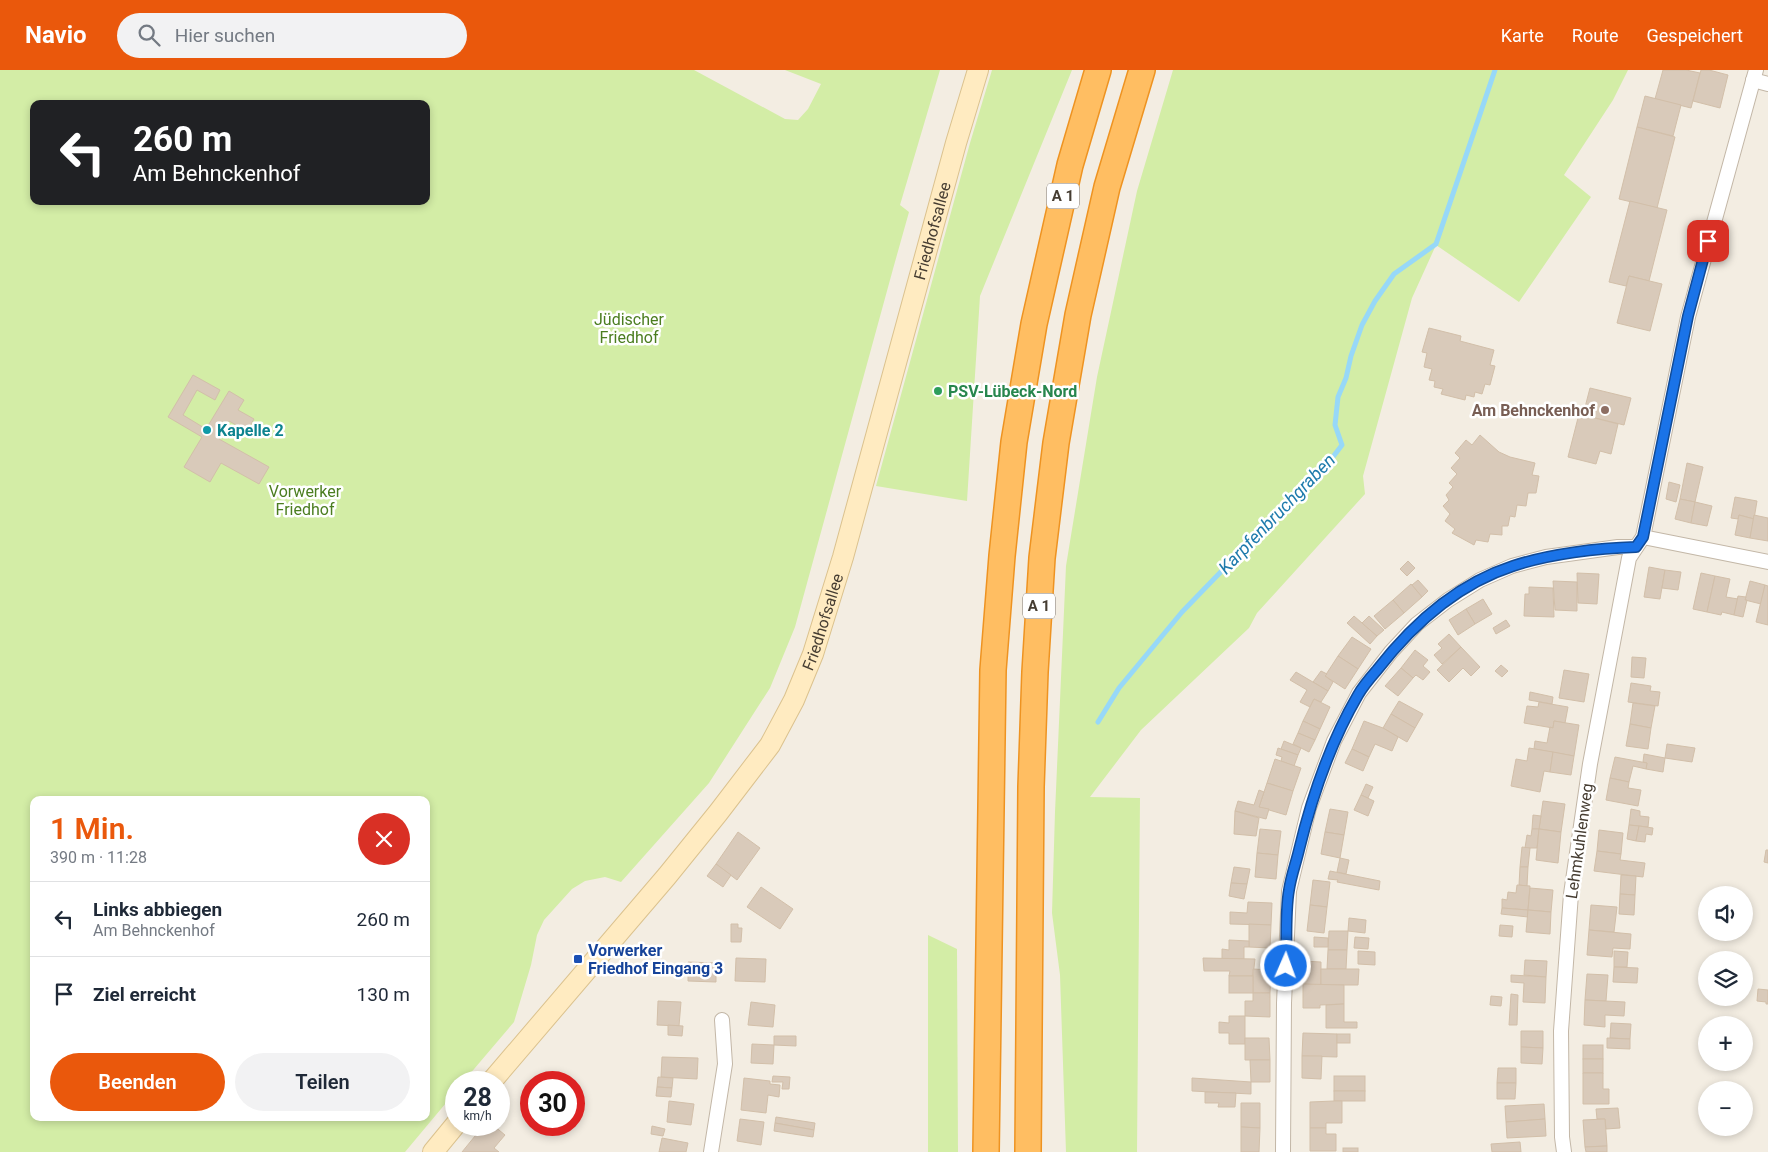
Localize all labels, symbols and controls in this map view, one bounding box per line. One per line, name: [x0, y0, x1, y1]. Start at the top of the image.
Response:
search box: [117, 13, 467, 58]
text: Navio: [25, 21, 87, 49]
icon: search: [135, 21, 163, 49]
text: Hier suchen: [175, 24, 275, 47]
text: Karte: [1501, 25, 1544, 46]
text: Route: [1572, 25, 1619, 46]
text: Gespeichert: [1647, 25, 1743, 46]
text: 260 m: [133, 119, 232, 160]
icon: left: [50, 120, 115, 185]
text: Am Behnckenhof: [133, 161, 300, 186]
street label: Friedhofsallee: [910, 180, 955, 282]
road number: A 1: [1047, 184, 1079, 208]
pin: [1687, 220, 1729, 262]
icon: arrive: [1694, 227, 1722, 255]
park label: Jüdischer Friedhof: [594, 310, 665, 347]
place label: PSV-Lübeck-Nord: [948, 382, 1077, 401]
marker: PSV-Lübeck-Nord: [932, 385, 944, 397]
place label: Am Behnckenhof: [1472, 401, 1595, 420]
marker: Am Behnckenhof: [1599, 404, 1611, 416]
place label: Kapelle 2: [217, 421, 284, 440]
marker: Kapelle 2: [201, 424, 213, 436]
water label: Karpfenbruchgraben: [1214, 449, 1339, 578]
park label: Vorwerker Friedhof: [269, 482, 342, 519]
street label: Friedhofsallee: [798, 571, 847, 673]
road number: A 1: [1023, 594, 1055, 618]
street label: Lehmkuhlenweg: [1562, 782, 1597, 900]
text: 1 Min.: [50, 811, 134, 846]
button: close: [358, 813, 410, 865]
text: 390 m · 11:28: [50, 848, 147, 867]
map controls: [1698, 886, 1753, 1136]
button: sound: [1698, 886, 1753, 941]
text: Links abbiegen: [93, 898, 222, 921]
icon: left: [50, 905, 78, 933]
text: 260 m: [357, 908, 410, 931]
text: Am Behnckenhof: [93, 921, 215, 940]
position arrow: [1259, 939, 1311, 991]
place label: Vorwerker Friedhof Eingang 3: [588, 941, 723, 978]
button: layers: [1698, 951, 1753, 1006]
marker: Vorwerker Friedhof Eingang 3: [572, 953, 584, 965]
icon: arrive: [50, 980, 78, 1008]
text: Ziel erreicht: [93, 983, 196, 1006]
text: 130 m: [357, 983, 410, 1006]
button: +: [1698, 1016, 1753, 1071]
button: Beenden: [50, 1053, 225, 1111]
button: Teilen: [235, 1053, 410, 1111]
speed limit sign: 30: [520, 1071, 585, 1136]
button: −: [1698, 1081, 1753, 1136]
text: 28: [463, 1083, 492, 1112]
text: km/h: [463, 1109, 492, 1123]

